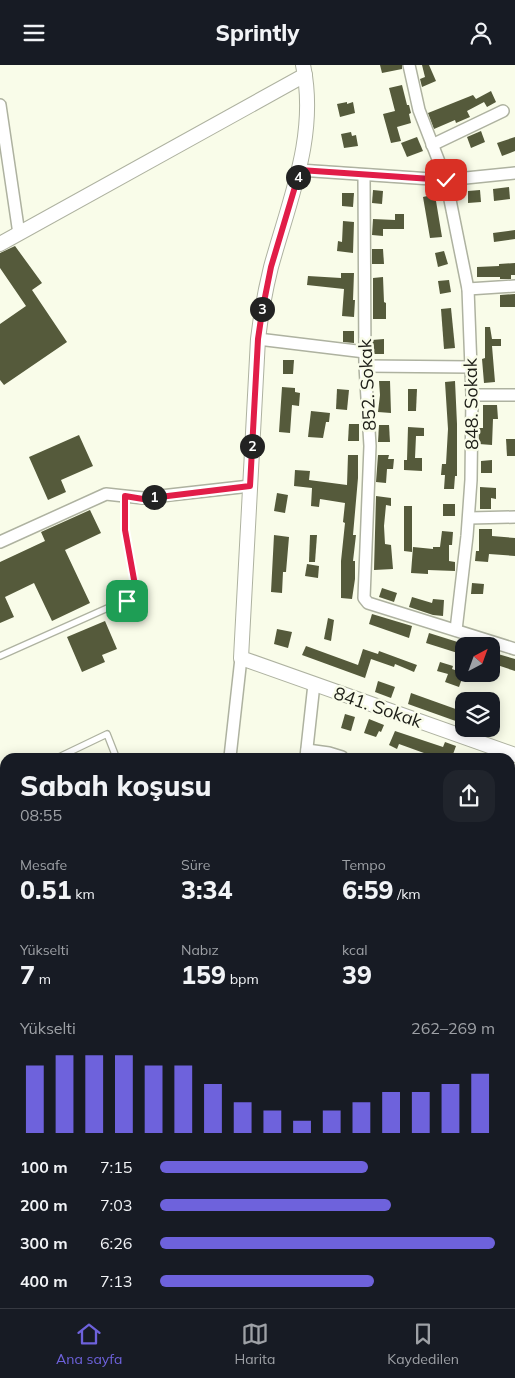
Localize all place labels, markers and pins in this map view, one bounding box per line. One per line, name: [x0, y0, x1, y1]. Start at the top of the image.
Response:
pin: [425, 159, 467, 201]
pin: 4: [286, 165, 310, 189]
pin: 3: [250, 297, 274, 321]
pin: 2: [240, 433, 264, 459]
pin: 1: [142, 485, 166, 509]
pin: [106, 580, 148, 622]

